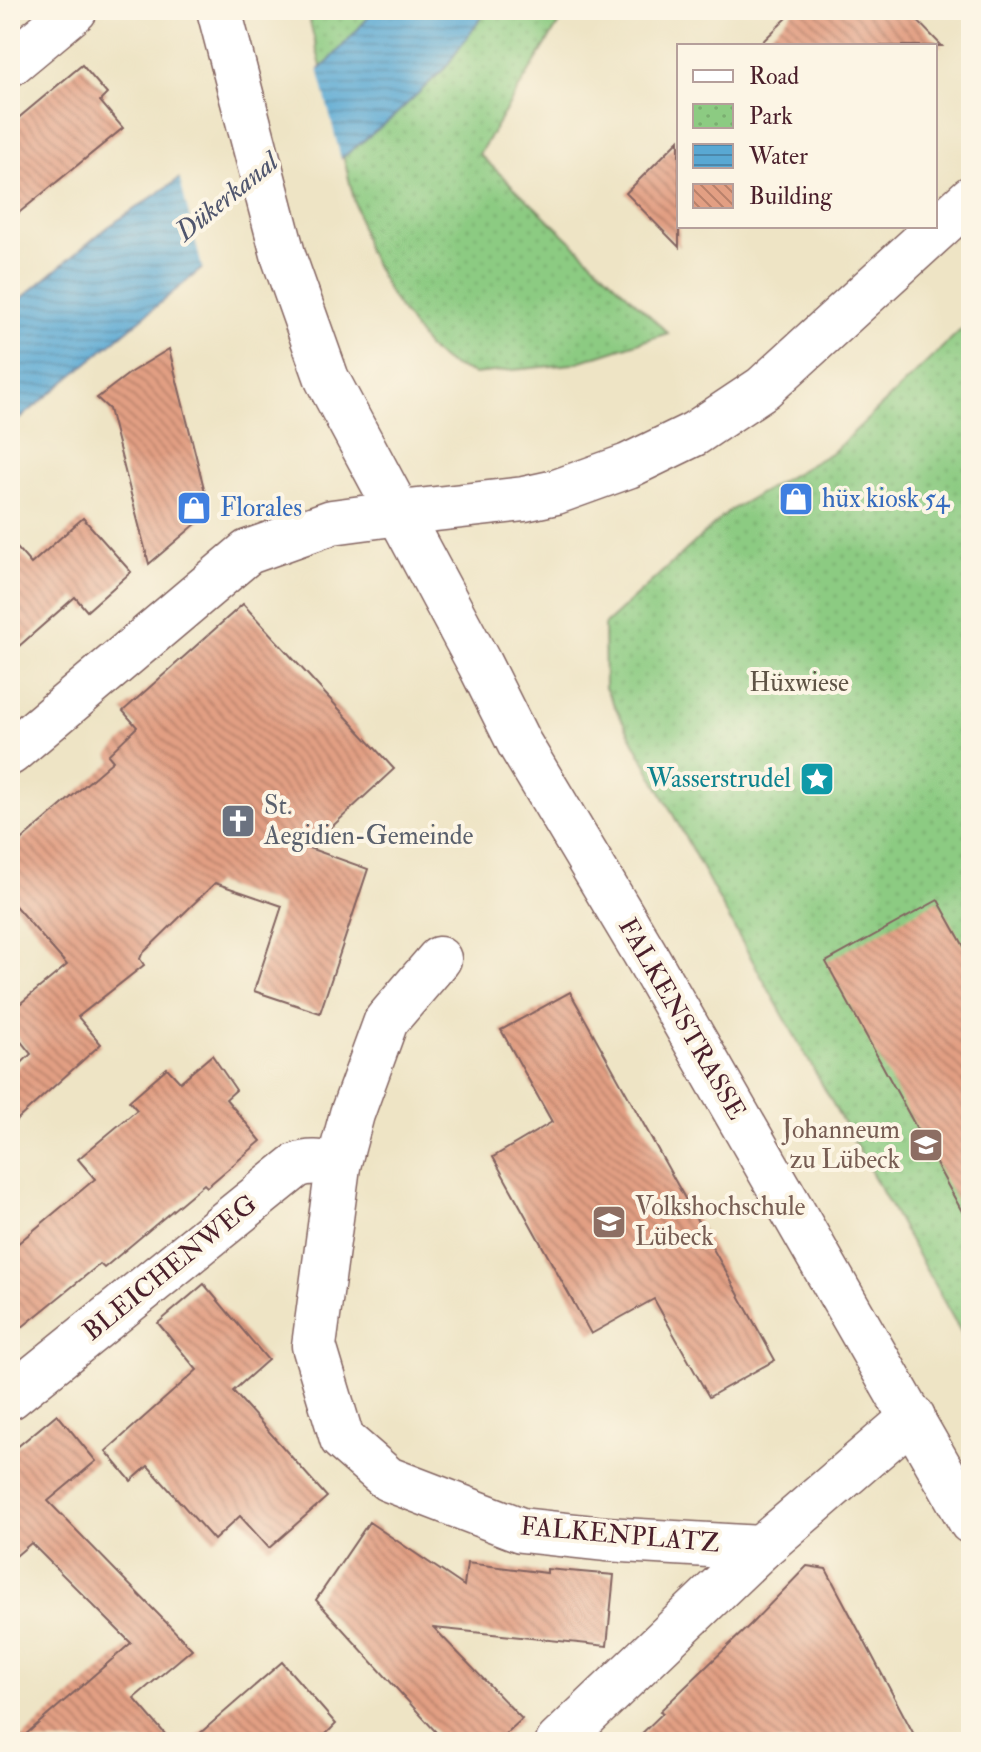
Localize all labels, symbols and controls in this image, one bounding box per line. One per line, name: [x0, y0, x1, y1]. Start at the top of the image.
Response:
legend: [677, 44, 937, 228]
text: Road: [749, 61, 799, 92]
text: Park: [749, 101, 793, 132]
text: Water: [748, 141, 808, 172]
water label: Dükerkanal: [168, 143, 287, 250]
text: Building: [749, 181, 833, 212]
shop icon: hüx kiosk 54: [777, 480, 815, 518]
place label: hüx kiosk 54: [822, 483, 950, 515]
shop icon: Florales: [175, 489, 213, 527]
place label: Florales: [220, 492, 302, 524]
park label: Hüxwiese: [749, 667, 849, 699]
place icon: Wasserstrudel: [798, 760, 836, 798]
place label: Wasserstrudel: [646, 763, 791, 795]
place label: St. Aegidien-Gemeinde: [263, 790, 474, 852]
church icon: St. Aegidien-Gemeinde: [219, 802, 257, 840]
street label: FALKENSTRASSE: [611, 912, 753, 1126]
place label: Johanneum zu Lübeck: [781, 1114, 901, 1176]
school or university icon: Johanneum zu Lübeck: [907, 1126, 945, 1164]
street label: BLEICHENWEG: [77, 1188, 263, 1348]
place label: Volkshochschule Lübeck: [635, 1191, 805, 1253]
school or university icon: Volkshochschule Lübeck: [590, 1203, 628, 1241]
street label: FALKENPLATZ: [519, 1510, 721, 1560]

